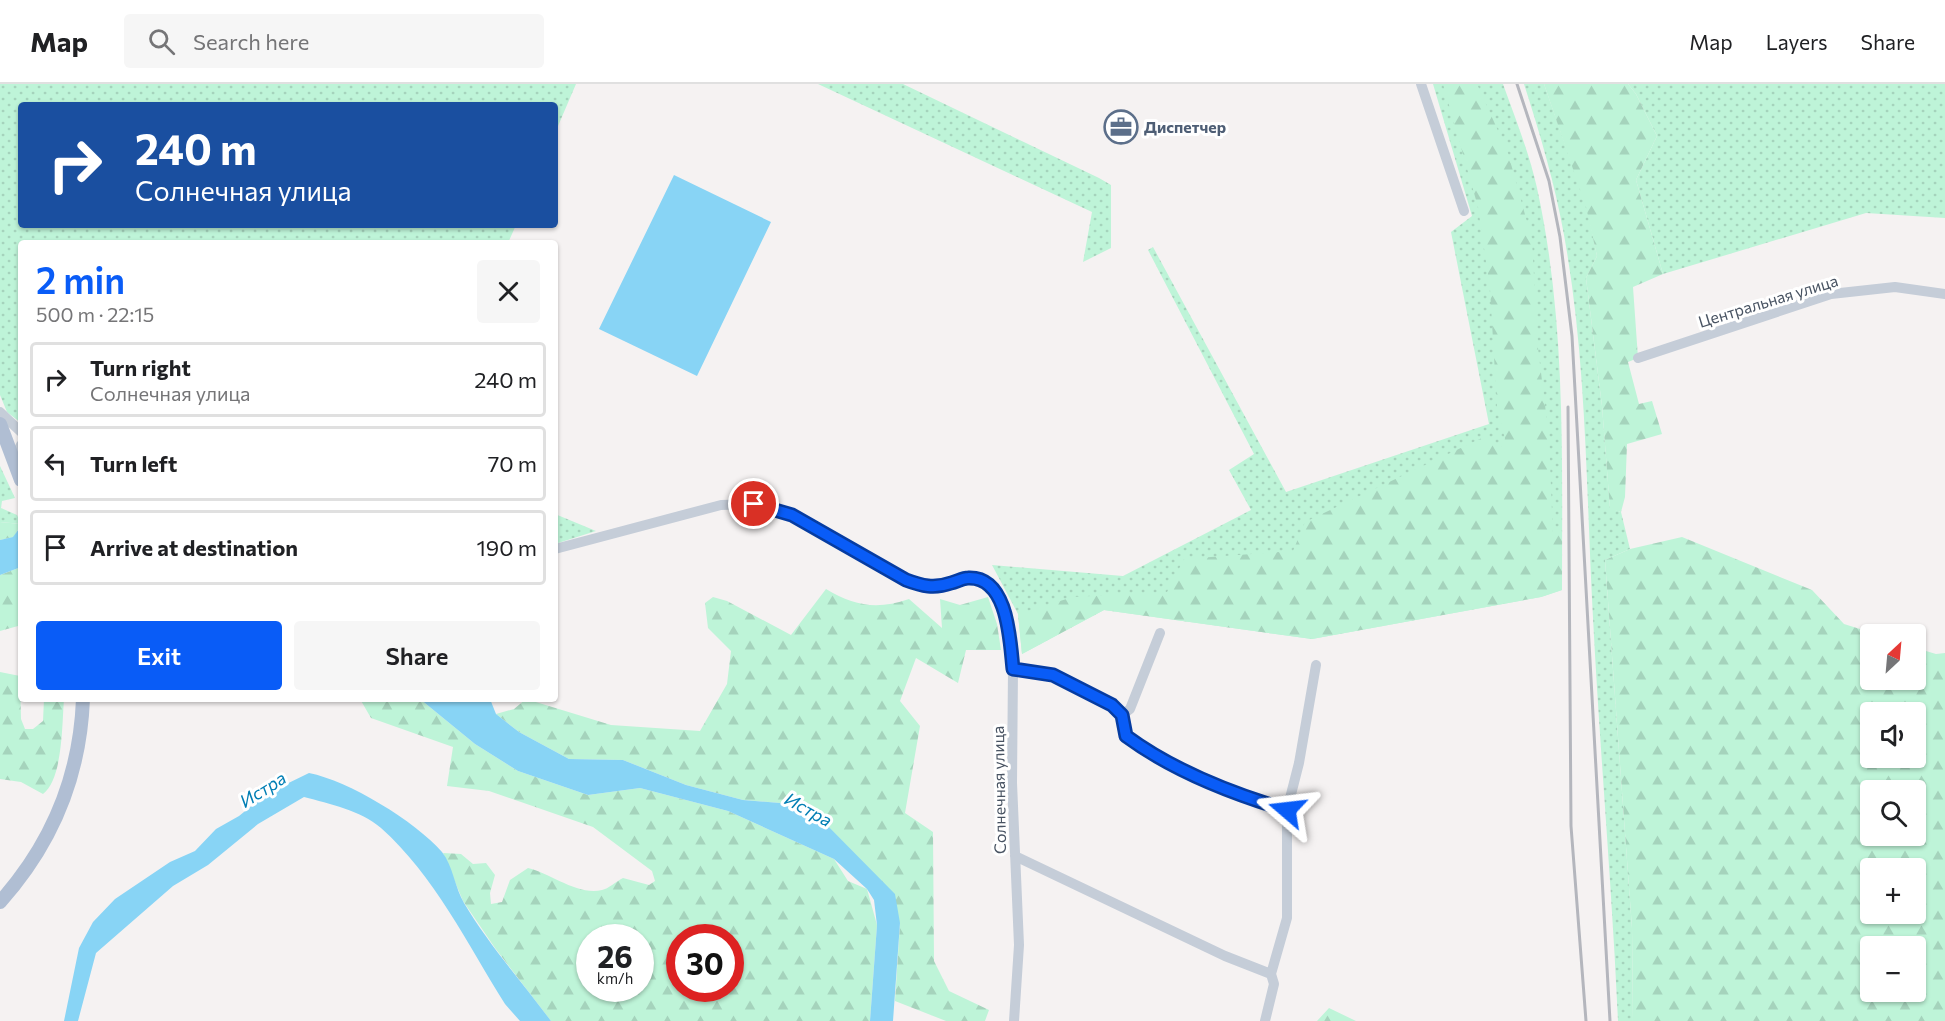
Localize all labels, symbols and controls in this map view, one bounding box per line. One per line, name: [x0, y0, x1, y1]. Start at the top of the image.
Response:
search box: [124, 14, 544, 68]
text: Map: [30, 24, 88, 58]
icon: search: [145, 25, 178, 58]
text: Search here: [193, 28, 309, 55]
text: Map: [1689, 29, 1733, 54]
text: Layers: [1766, 29, 1828, 54]
text: Share: [1861, 29, 1915, 54]
office icon: Диспетчер: [1103, 109, 1139, 145]
place label: Диспетчер: [1144, 117, 1226, 136]
text: 240 m: [135, 122, 257, 174]
icon: right: [36, 126, 114, 204]
text: Солнечная улица: [135, 174, 352, 207]
text: 2 min: [36, 257, 125, 301]
button: close: [477, 260, 540, 323]
street label: Центральная улица: [1696, 270, 1840, 331]
text: 500 m · 22:15: [36, 302, 154, 326]
text: Turn right: [90, 354, 191, 381]
icon: right: [39, 363, 72, 396]
text: 240 m: [474, 366, 537, 393]
text: Солнечная улица: [90, 381, 250, 405]
icon: left: [39, 447, 72, 480]
text: Turn left: [90, 450, 177, 477]
text: 70 m: [488, 450, 537, 477]
pin: [728, 478, 779, 529]
icon: arrive: [737, 487, 770, 520]
icon: arrive: [39, 531, 72, 564]
text: Arrive at destination: [90, 534, 298, 561]
text: 190 m: [476, 534, 537, 561]
button: Exit: [36, 621, 282, 690]
button: Share: [294, 621, 540, 690]
north arrow: [1860, 624, 1926, 690]
map controls: [1860, 624, 1926, 1002]
button: sound: [1860, 702, 1926, 768]
street label: Солнечная улица: [988, 726, 1009, 854]
water label: Истра: [235, 766, 290, 812]
position arrow: [1255, 778, 1319, 842]
button: search: [1860, 780, 1926, 846]
water label: Истра: [781, 787, 836, 831]
button: +: [1860, 858, 1926, 924]
speed limit sign: 30: [666, 924, 744, 1002]
button: −: [1860, 936, 1926, 1002]
text: 26: [597, 937, 633, 974]
text: km/h: [597, 969, 633, 987]

